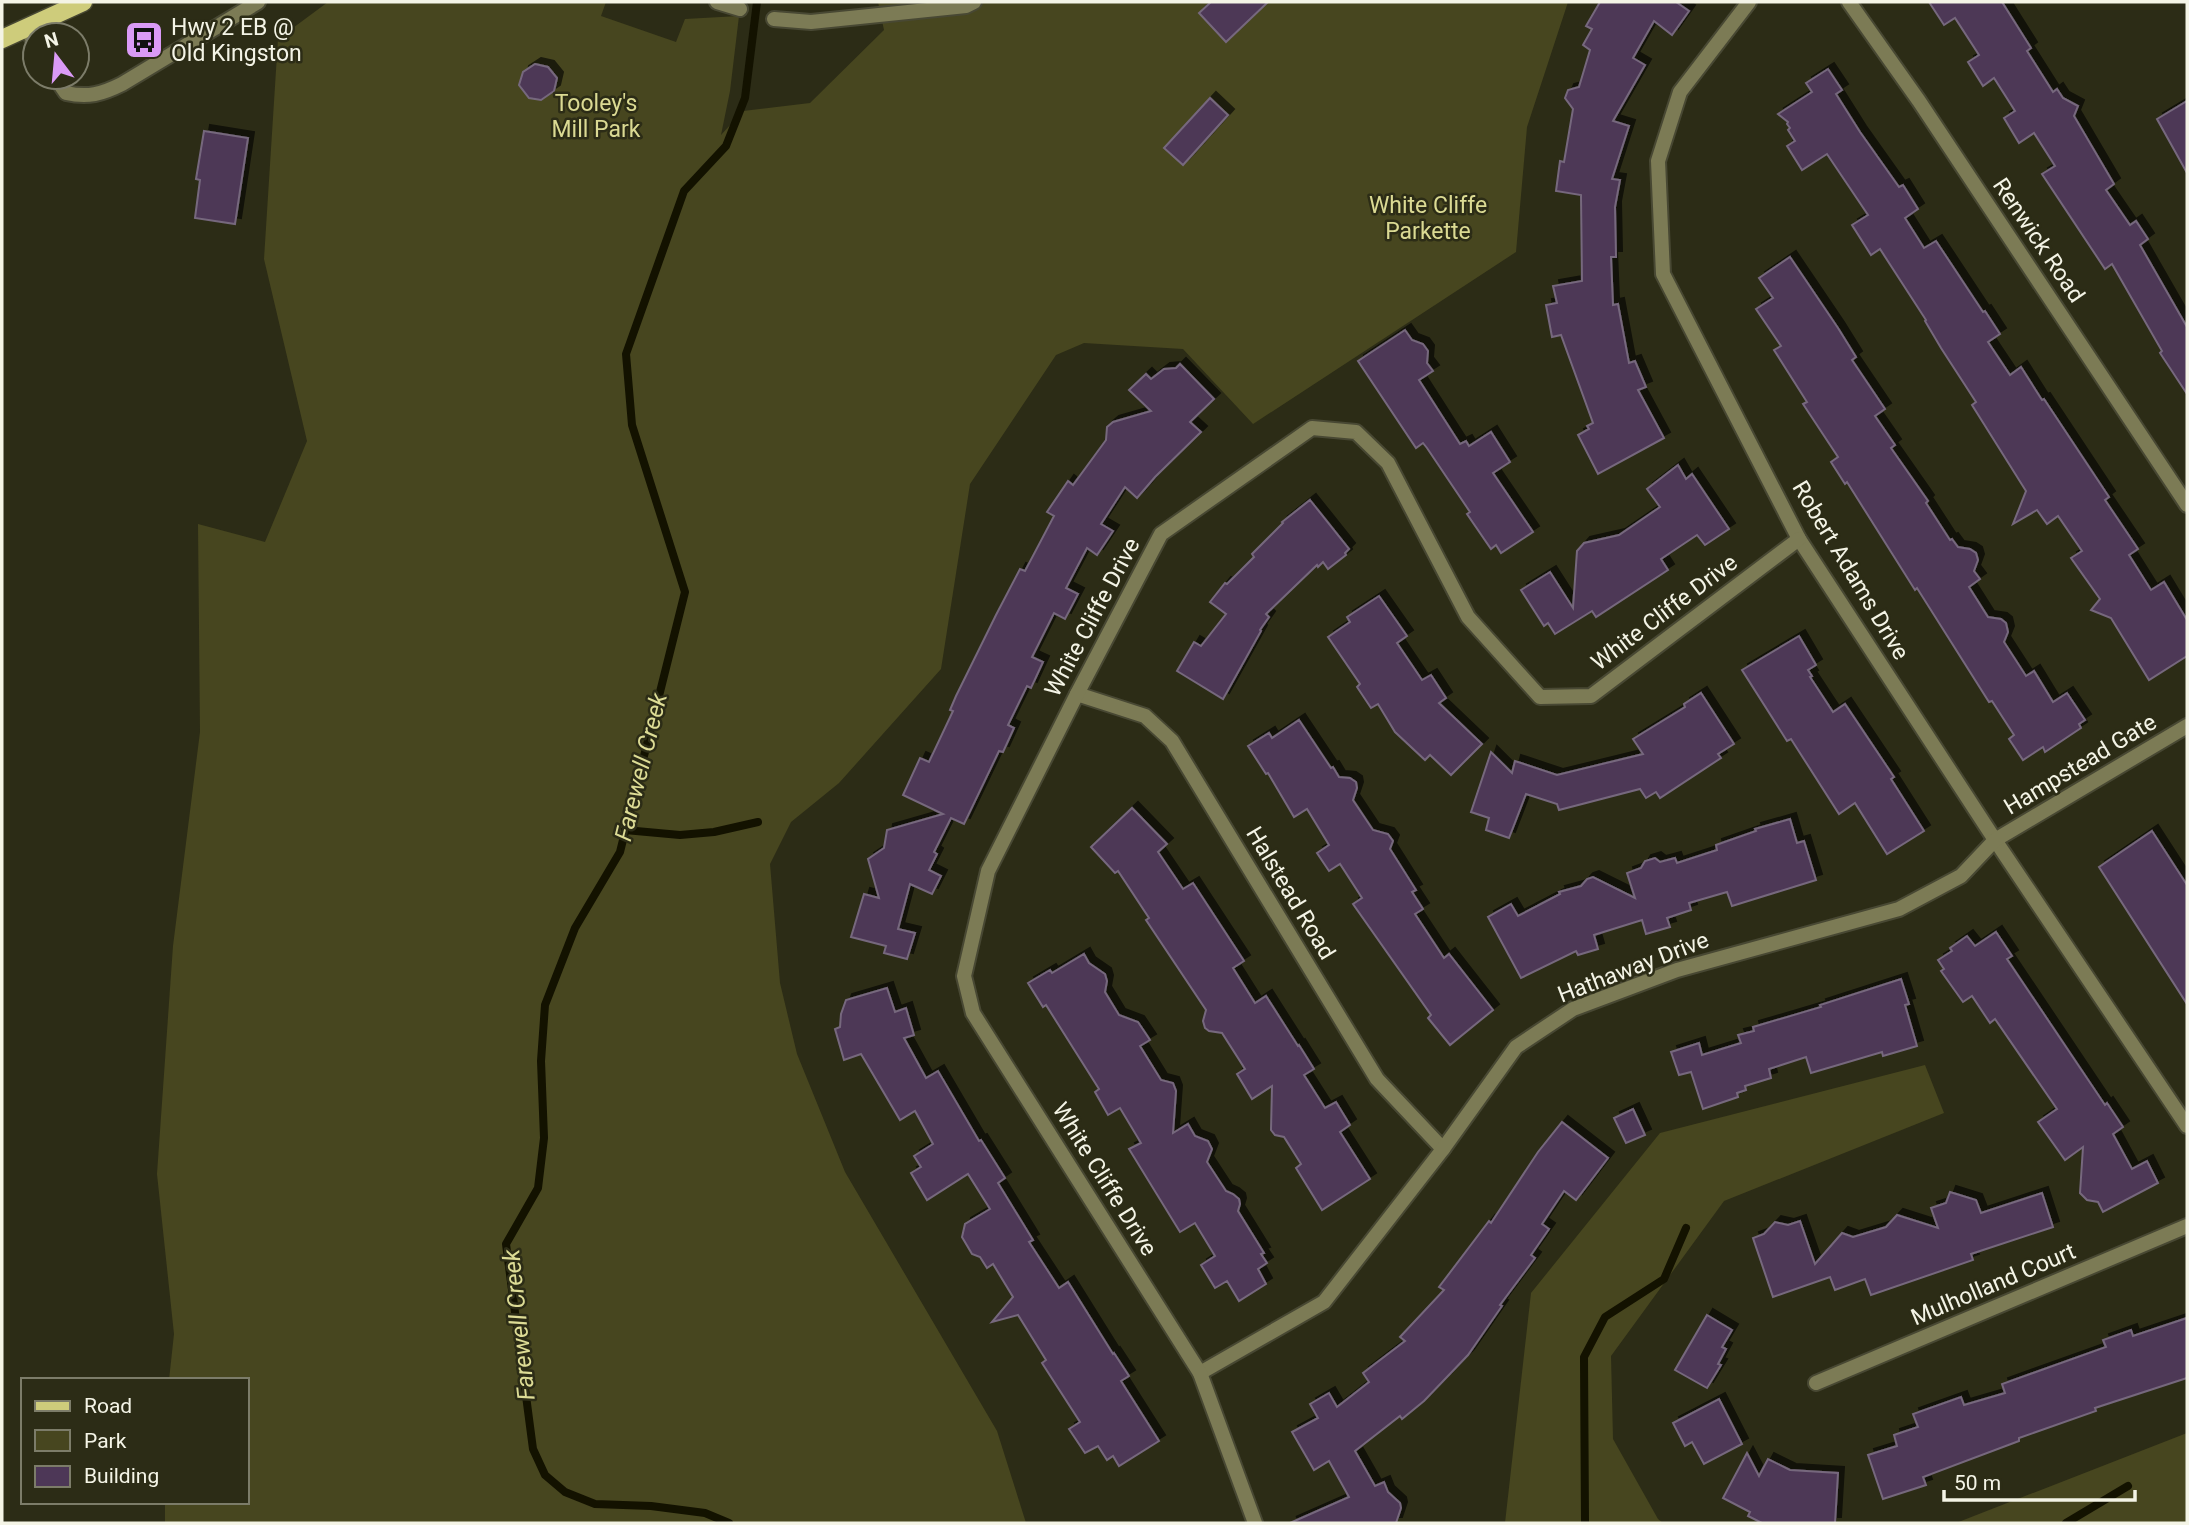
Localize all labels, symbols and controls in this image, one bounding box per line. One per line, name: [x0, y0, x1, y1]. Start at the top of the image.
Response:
place label: Hwy 2 EB @ Old Kingston: [171, 14, 302, 67]
bus stop icon: Hwy 2 EB @ Old Kingston: [123, 19, 165, 61]
north arrow: [21, 21, 91, 91]
text: N: [42, 27, 61, 53]
park label: Tooley's Mill Park: [552, 90, 641, 143]
street label: Renwick Road: [1987, 173, 2090, 308]
park label: White Cliffe Parkette: [1369, 192, 1487, 245]
street label: Robert Adams Drive: [1786, 476, 1915, 665]
street label: White Cliffe Drive: [1039, 533, 1146, 701]
street label: White Cliffe Drive: [1586, 549, 1743, 676]
water label: Farewell Creek: [609, 689, 673, 844]
street label: Hampstead Gate: [1999, 708, 2161, 820]
street label: Halstead Road: [1240, 822, 1341, 965]
street label: Hathaway Drive: [1554, 926, 1712, 1009]
street label: White Cliffe Drive: [1047, 1098, 1163, 1261]
street label: Mulholland Court: [1907, 1238, 2079, 1331]
water label: Farewell Creek: [497, 1247, 541, 1402]
legend: [21, 1378, 248, 1504]
text: Road: [84, 1394, 132, 1418]
text: Park: [84, 1429, 127, 1453]
scale bar: [1944, 1458, 2135, 1502]
text: Building: [84, 1464, 159, 1488]
text: 50 m: [1954, 1471, 2001, 1495]

